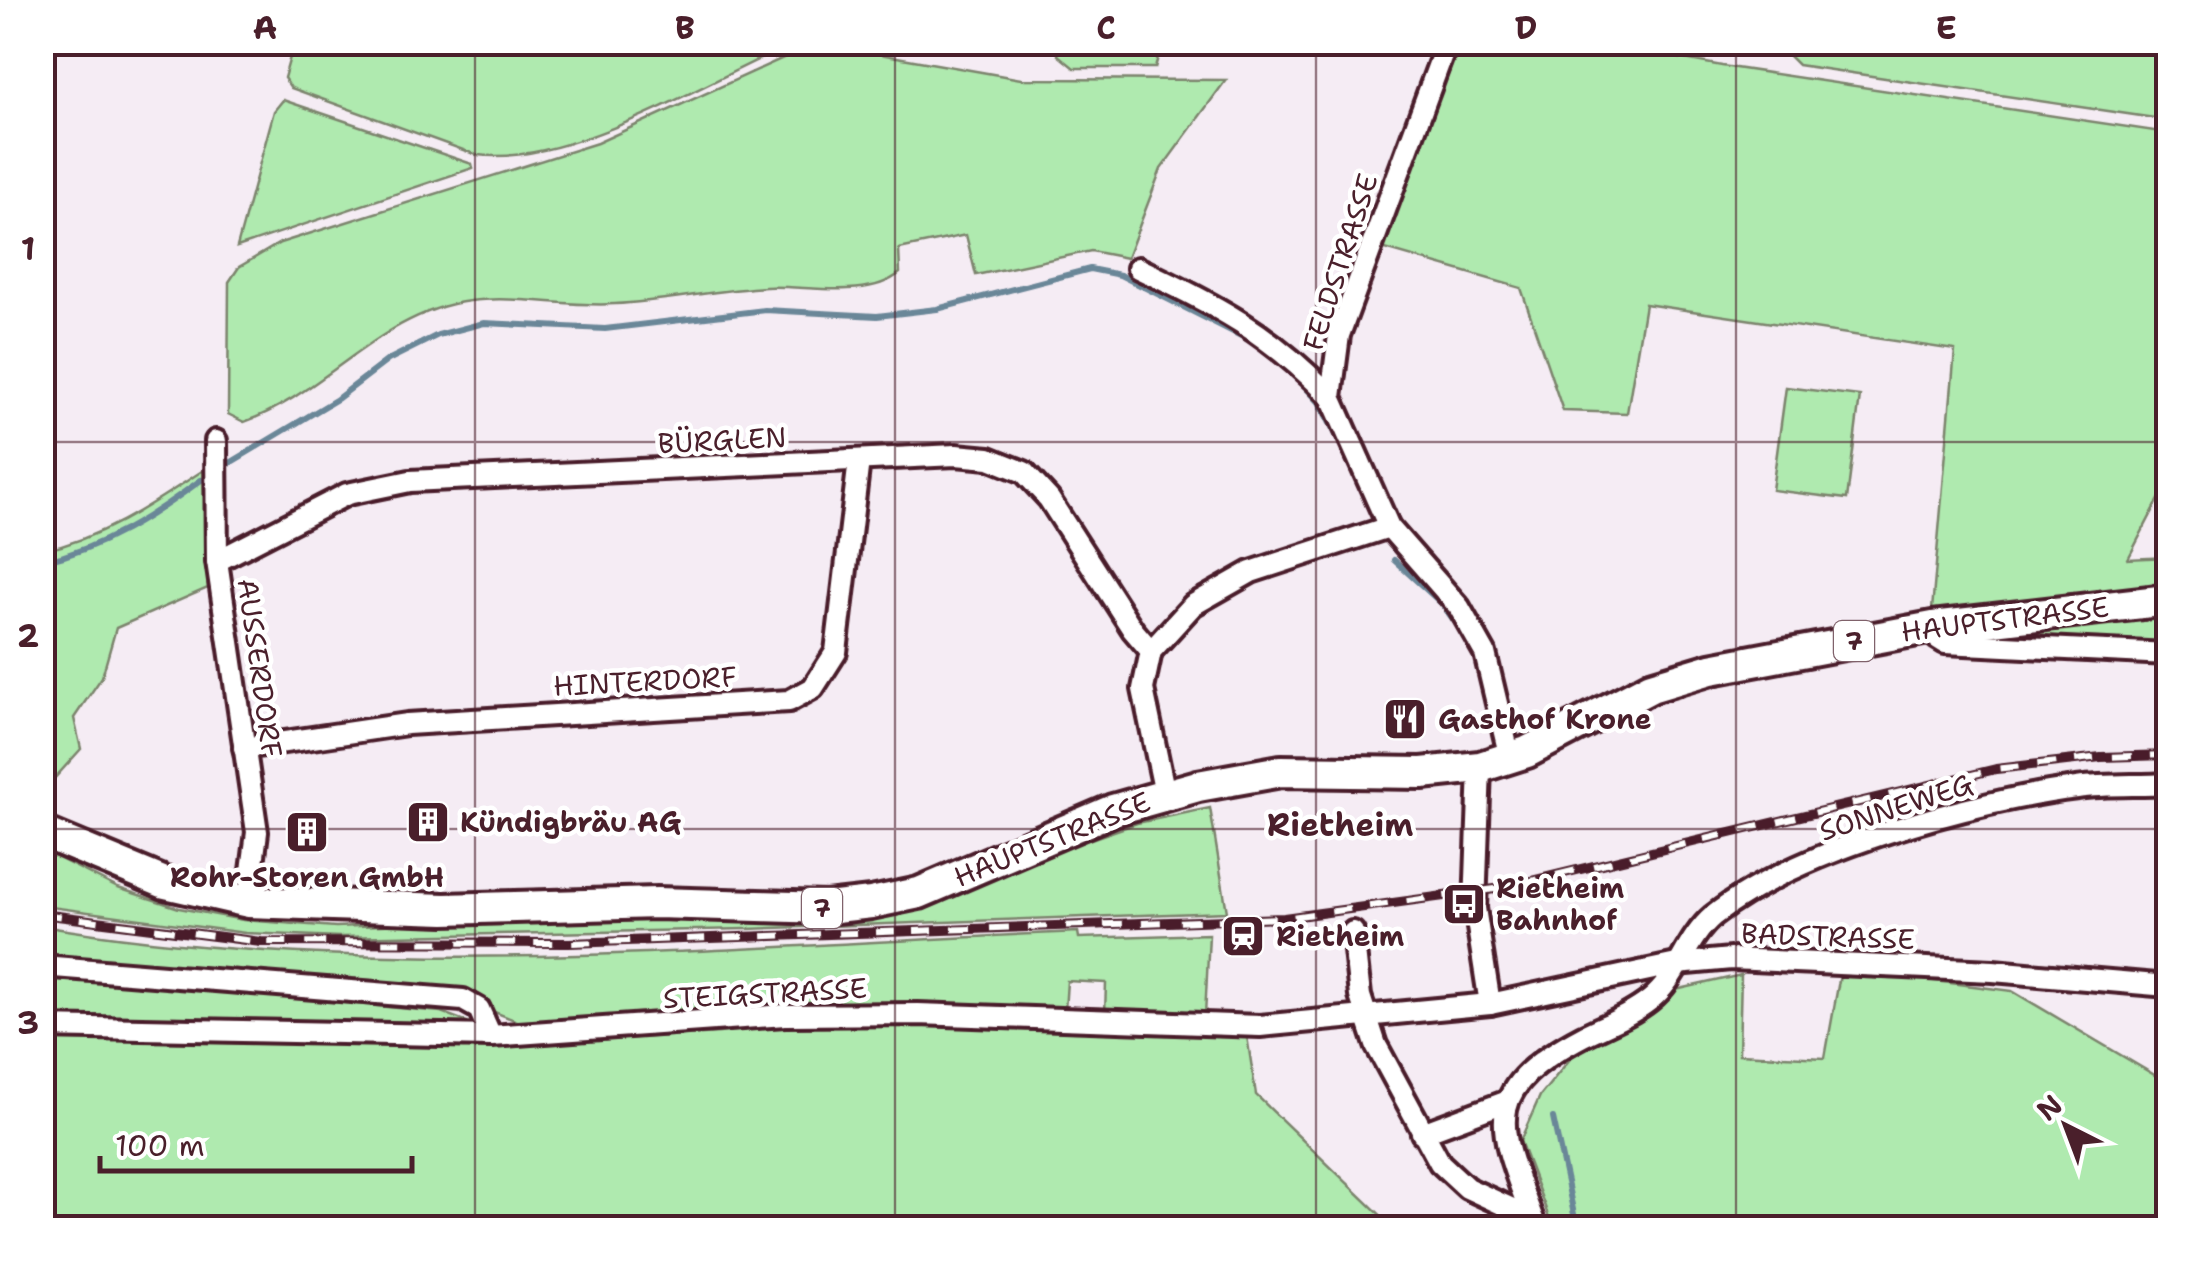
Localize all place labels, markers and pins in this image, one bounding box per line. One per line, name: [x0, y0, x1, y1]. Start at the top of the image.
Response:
restaurant icon: Gasthof Krone: [1382, 696, 1428, 742]
place label: Gasthof Krone: [1438, 700, 1652, 738]
building icon: Kündigbräu AG: [405, 799, 451, 845]
place label: Kündigbräu AG: [460, 803, 682, 841]
building icon: Rohr-Storen GmbH: [284, 809, 330, 855]
place label: Rohr-Storen GmbH: [170, 858, 444, 896]
place label: Rietheim Bahnhof: [1496, 869, 1624, 939]
bus stop icon: Rietheim Bahnhof: [1441, 881, 1487, 927]
station icon: Rietheim: [1220, 913, 1266, 959]
place label: Rietheim: [1276, 917, 1404, 955]

